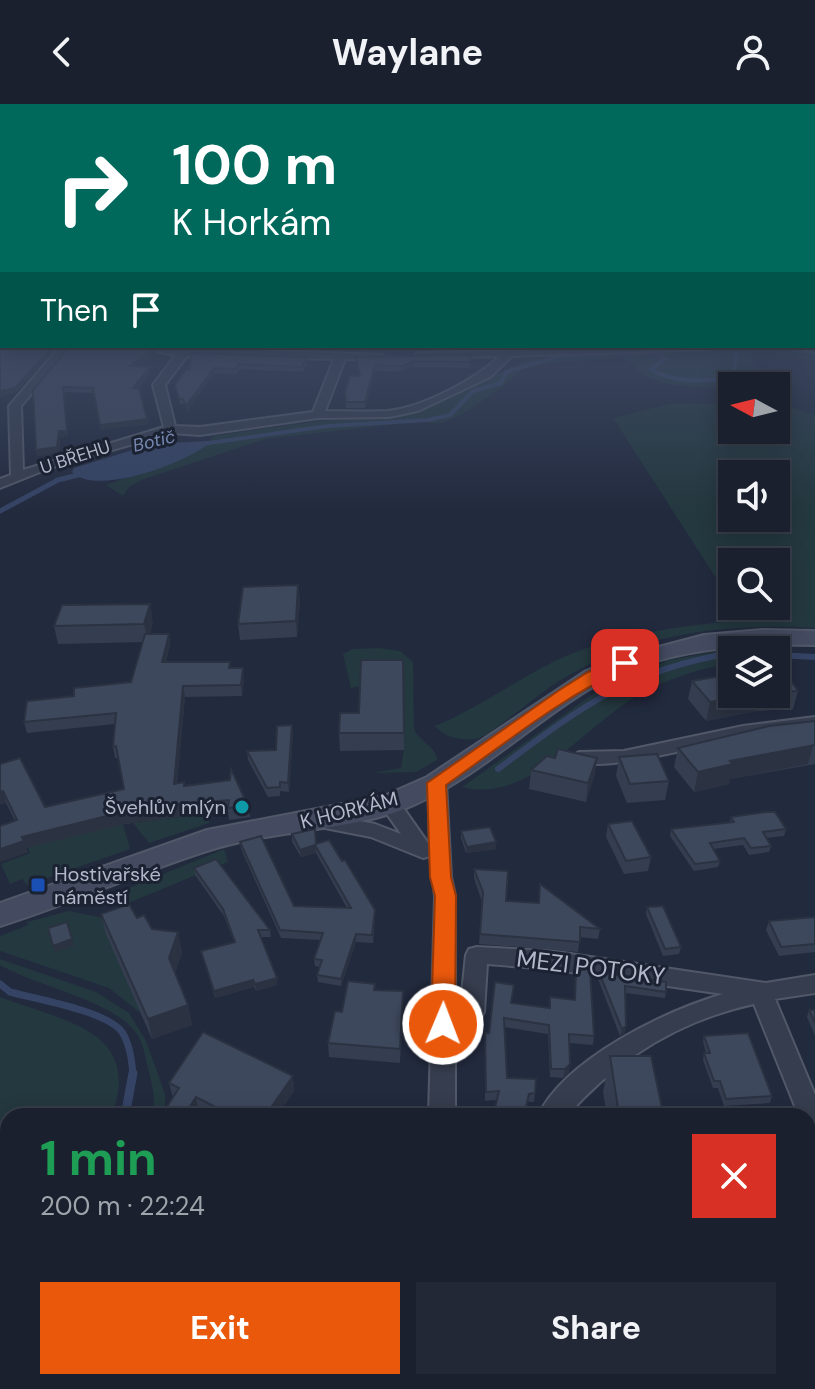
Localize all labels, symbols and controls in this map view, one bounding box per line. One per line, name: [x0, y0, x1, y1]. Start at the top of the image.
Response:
text: Waylane: [332, 29, 483, 76]
icon: back: [40, 30, 84, 74]
icon: person: [731, 30, 775, 74]
text: 100 m: [172, 128, 337, 201]
icon: right: [40, 136, 144, 240]
text: K Horkám: [172, 199, 331, 246]
icon: arrive: [124, 288, 168, 332]
text: Then: [40, 291, 108, 330]
north arrow: [718, 372, 790, 444]
map controls: [718, 372, 790, 708]
water label: Botič: [130, 424, 178, 458]
street label: U BŘEHU: [37, 434, 113, 480]
button: sound: [718, 460, 790, 532]
button: search: [718, 548, 790, 620]
pin: [591, 629, 659, 697]
button: layers: [718, 636, 790, 708]
icon: arrive: [603, 641, 647, 685]
street label: K HORKÁM: [297, 785, 401, 835]
place label: Švehlův mlýn: [105, 794, 226, 820]
marker: Švehlův mlýn: [233, 798, 251, 816]
place label: Hostivařské náměstí: [54, 861, 161, 910]
marker: Hostivařské náměstí: [29, 876, 47, 894]
street label: MEZI POTOKY: [515, 943, 667, 992]
position arrow: [401, 982, 485, 1066]
text: 1 min: [40, 1127, 157, 1190]
button: close: [692, 1134, 776, 1218]
text: 200 m · 22:24: [40, 1189, 205, 1223]
button: Exit: [40, 1282, 400, 1374]
button: Share: [416, 1282, 776, 1374]

